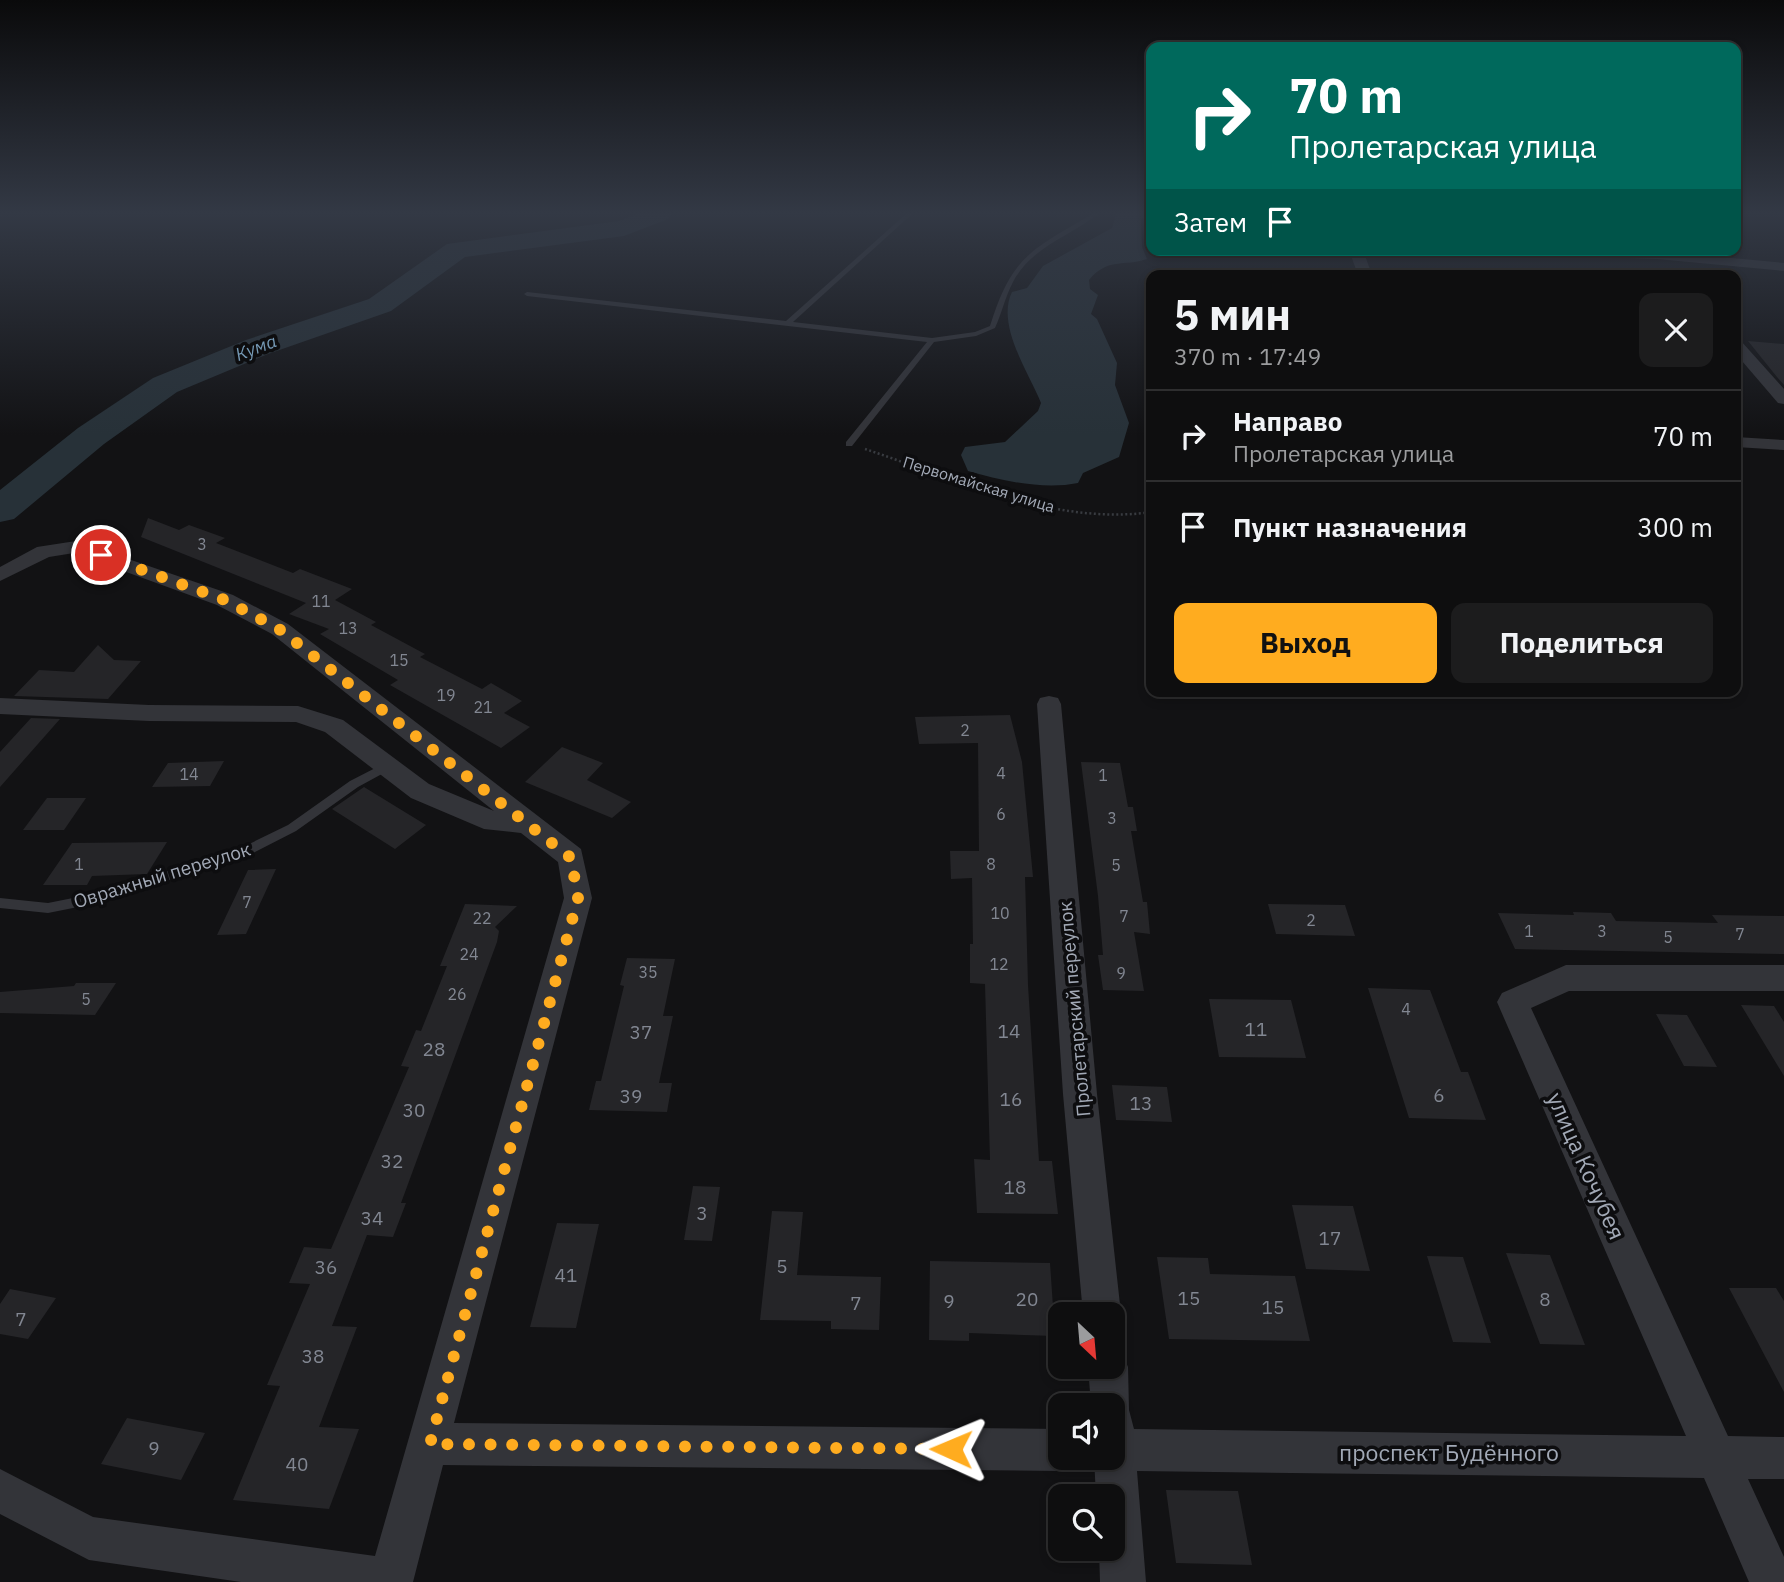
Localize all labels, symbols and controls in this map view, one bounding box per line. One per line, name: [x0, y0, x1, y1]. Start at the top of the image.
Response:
text: 70 m: [1289, 63, 1403, 126]
icon: right: [1174, 70, 1265, 161]
text: Пролетарская улица: [1289, 125, 1597, 167]
icon: arrive: [1261, 203, 1299, 241]
text: Затем: [1174, 205, 1247, 239]
text: 5 мин: [1174, 287, 1291, 342]
button: close: [1639, 293, 1713, 367]
water label: Кума: [232, 329, 280, 366]
text: 370 m · 17:49: [1174, 341, 1321, 371]
text: Направо: [1233, 404, 1342, 438]
icon: right: [1174, 417, 1212, 455]
text: 70 m: [1653, 419, 1713, 453]
text: Пролетарская улица: [1233, 438, 1454, 468]
street label: Первомайская улица: [901, 451, 1058, 517]
icon: arrive: [1174, 508, 1212, 546]
text: Пункт назначения: [1233, 510, 1467, 544]
text: 300 m: [1637, 510, 1713, 544]
pin: [71, 525, 131, 585]
house number: 3: [197, 534, 207, 554]
icon: arrive: [82, 536, 120, 574]
house number: 11: [311, 591, 331, 611]
button: Выход: [1174, 603, 1437, 683]
button: Поделиться: [1451, 603, 1713, 683]
house number: 13: [338, 618, 358, 638]
house number: 15: [389, 650, 409, 670]
house number: 19: [436, 685, 456, 705]
house number: 21: [473, 697, 493, 717]
house number: 2: [960, 720, 970, 740]
house number: 4: [996, 763, 1006, 783]
house number: 14: [179, 764, 199, 784]
house number: 1: [1098, 765, 1108, 785]
house number: 6: [996, 804, 1006, 824]
house number: 3: [1107, 808, 1117, 828]
street label: Овражный переулок: [70, 837, 254, 913]
house number: 1: [74, 854, 84, 874]
house number: 8: [986, 854, 996, 874]
house number: 5: [1111, 855, 1121, 875]
house number: 7: [242, 892, 252, 912]
street label: Пролетарский переулок: [1053, 900, 1095, 1118]
house number: 10: [990, 903, 1010, 923]
house number: 7: [1119, 906, 1129, 926]
house number: 22: [472, 908, 492, 928]
house number: 2: [1306, 910, 1316, 930]
house number: 1: [1524, 921, 1534, 941]
house number: 3: [1597, 921, 1607, 941]
house number: 7: [1735, 924, 1745, 944]
house number: 5: [1663, 927, 1673, 947]
house number: 24: [459, 944, 479, 964]
house number: 12: [989, 954, 1009, 974]
house number: 35: [638, 962, 658, 982]
house number: 9: [1116, 963, 1126, 983]
house number: 26: [447, 984, 467, 1004]
house number: 5: [81, 989, 91, 1009]
house number: 4: [1401, 999, 1411, 1019]
house number: 11: [1245, 1017, 1267, 1041]
house number: 14: [998, 1019, 1020, 1043]
house number: 37: [630, 1020, 652, 1044]
house number: 28: [423, 1037, 445, 1061]
house number: 6: [1433, 1083, 1445, 1107]
house number: 39: [620, 1084, 642, 1108]
house number: 16: [1000, 1087, 1022, 1111]
street label: улица Кочубея: [1541, 1087, 1633, 1244]
house number: 13: [1130, 1091, 1152, 1115]
house number: 30: [403, 1098, 425, 1122]
house number: 32: [381, 1149, 403, 1173]
house number: 18: [1004, 1175, 1026, 1199]
house number: 3: [696, 1201, 708, 1225]
house number: 34: [361, 1206, 383, 1230]
house number: 17: [1319, 1226, 1341, 1250]
house number: 5: [776, 1254, 788, 1278]
house number: 36: [315, 1255, 337, 1279]
house number: 41: [555, 1263, 577, 1287]
house number: 15: [1178, 1286, 1200, 1310]
house number: 20: [1016, 1287, 1038, 1311]
house number: 8: [1539, 1287, 1551, 1311]
house number: 9: [943, 1289, 955, 1313]
house number: 7: [850, 1291, 862, 1315]
house number: 15: [1262, 1295, 1284, 1319]
north arrow: [1048, 1302, 1125, 1379]
map controls: [1048, 1302, 1125, 1561]
house number: 7: [15, 1307, 27, 1331]
house number: 38: [302, 1344, 324, 1368]
button: sound: [1048, 1393, 1125, 1470]
position arrow: [914, 1412, 988, 1486]
house number: 9: [148, 1436, 160, 1460]
street label: проспект Будённого: [1339, 1437, 1559, 1467]
house number: 40: [286, 1452, 308, 1476]
button: search: [1048, 1484, 1125, 1561]

